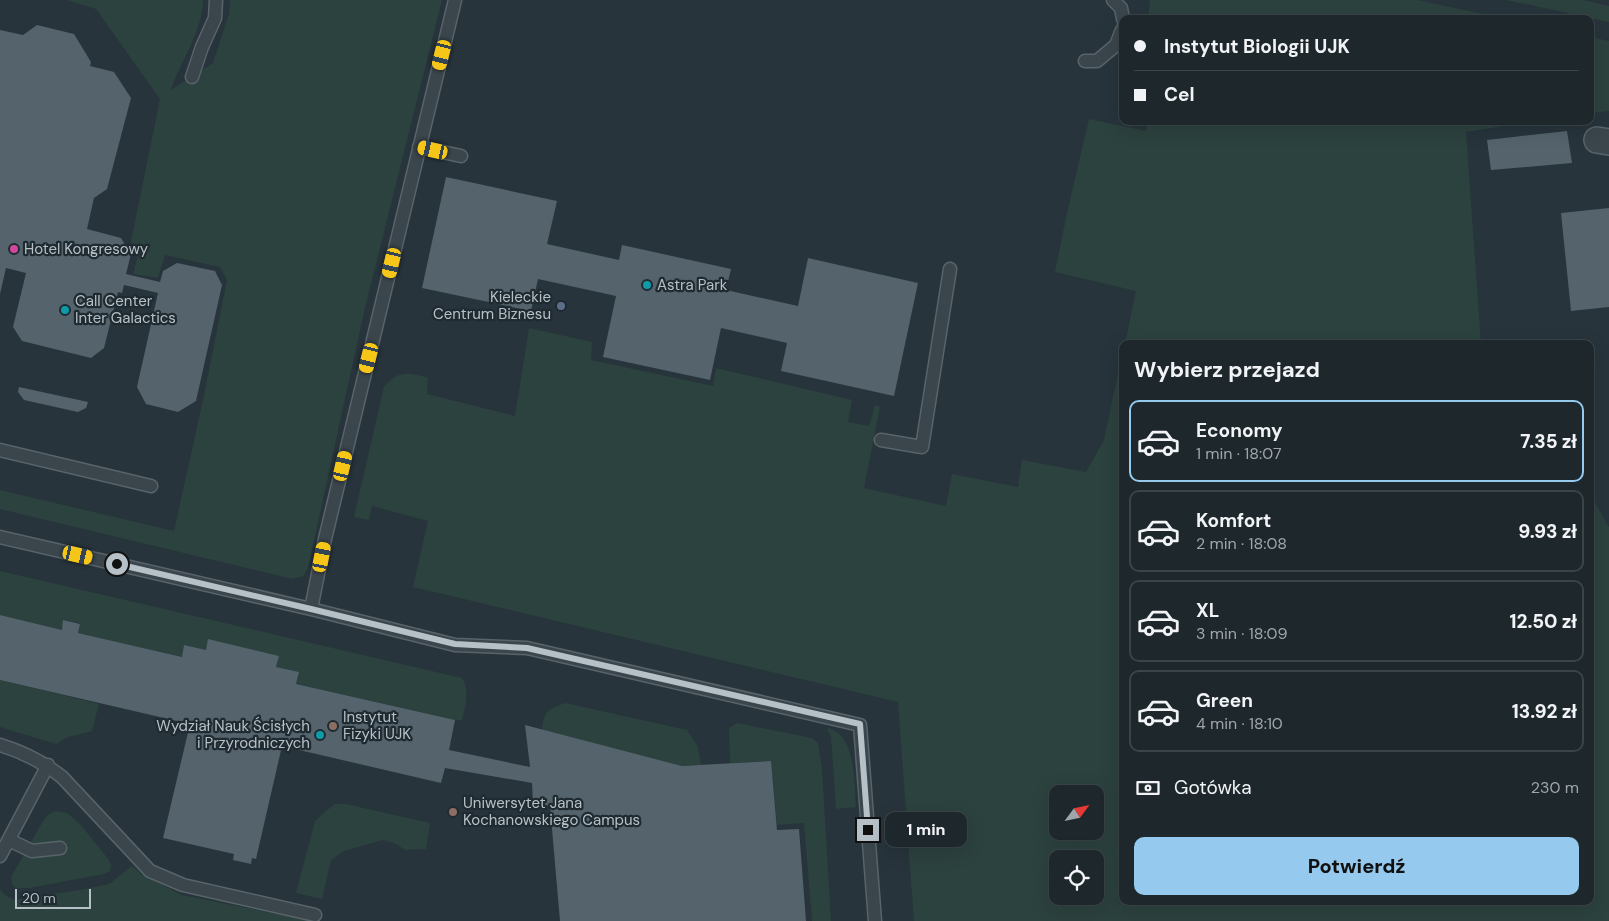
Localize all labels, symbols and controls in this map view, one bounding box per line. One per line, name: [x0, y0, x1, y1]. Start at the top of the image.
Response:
text: Instytut Biologii UJK: [1164, 34, 1350, 59]
car: [431, 39, 452, 71]
text: Cel: [1164, 82, 1195, 107]
car: [416, 139, 449, 161]
place label: Hotel Kongresowy: [24, 239, 149, 259]
marker: Hotel Kongresowy: [8, 243, 20, 255]
car: [381, 247, 402, 279]
place label: Astra Park: [657, 275, 728, 295]
marker: Astra Park: [641, 279, 653, 291]
place label: Kieleckie Centrum Biznesu: [433, 287, 551, 324]
place label: Call Center Inter Galactics: [75, 291, 176, 328]
marker: Kieleckie Centrum Biznesu: [555, 300, 567, 312]
marker: Call Center Inter Galactics: [59, 304, 71, 316]
car: [358, 342, 379, 374]
text: Wybierz przejazd: [1134, 355, 1320, 384]
text: Economy: [1196, 418, 1283, 443]
icon: car: [1136, 419, 1181, 464]
text: 7.35 zł: [1520, 429, 1577, 454]
text: 1 min · 18:07: [1196, 443, 1281, 464]
car: [332, 450, 353, 482]
text: Komfort: [1196, 508, 1271, 533]
icon: car: [1136, 509, 1181, 554]
text: 9.93 zł: [1518, 519, 1577, 544]
text: 2 min · 18:08: [1196, 533, 1287, 554]
car: [311, 541, 332, 573]
car: [61, 544, 94, 566]
route start: [106, 553, 128, 575]
text: XL: [1196, 598, 1219, 623]
icon: car: [1136, 599, 1181, 644]
text: 12.50 zł: [1509, 609, 1577, 634]
text: 3 min · 18:09: [1196, 623, 1288, 644]
text: Green: [1196, 688, 1253, 713]
icon: car: [1136, 689, 1181, 734]
text: 13.92 zł: [1512, 699, 1577, 724]
place label: Instytut Fizyki UJK: [343, 707, 411, 744]
text: 4 min · 18:10: [1196, 713, 1283, 734]
place label: Wydział Nauk Ścisłych i Przyrodniczych: [156, 716, 310, 753]
marker: Instytut Fizyki UJK: [327, 720, 339, 732]
marker: Wydział Nauk Ścisłych i Przyrodniczych: [314, 729, 326, 741]
icon: cash: [1134, 774, 1162, 802]
text: Gotówka: [1174, 775, 1252, 800]
text: 230 m: [1531, 777, 1579, 798]
north arrow: [1049, 785, 1104, 840]
map controls: [1049, 785, 1104, 905]
place label: Uniwersytet Jana Kochanowskiego Campus: [463, 793, 640, 830]
marker: Uniwersytet Jana Kochanowskiego Campus: [447, 806, 459, 818]
callout: 1 min: [886, 812, 968, 848]
route end: [857, 819, 879, 841]
text: 1 min: [906, 819, 946, 840]
button: Potwierdź: [1134, 837, 1579, 895]
button: locate: [1049, 850, 1104, 905]
scale bar: [15, 886, 91, 909]
text: 20 m: [22, 889, 56, 907]

